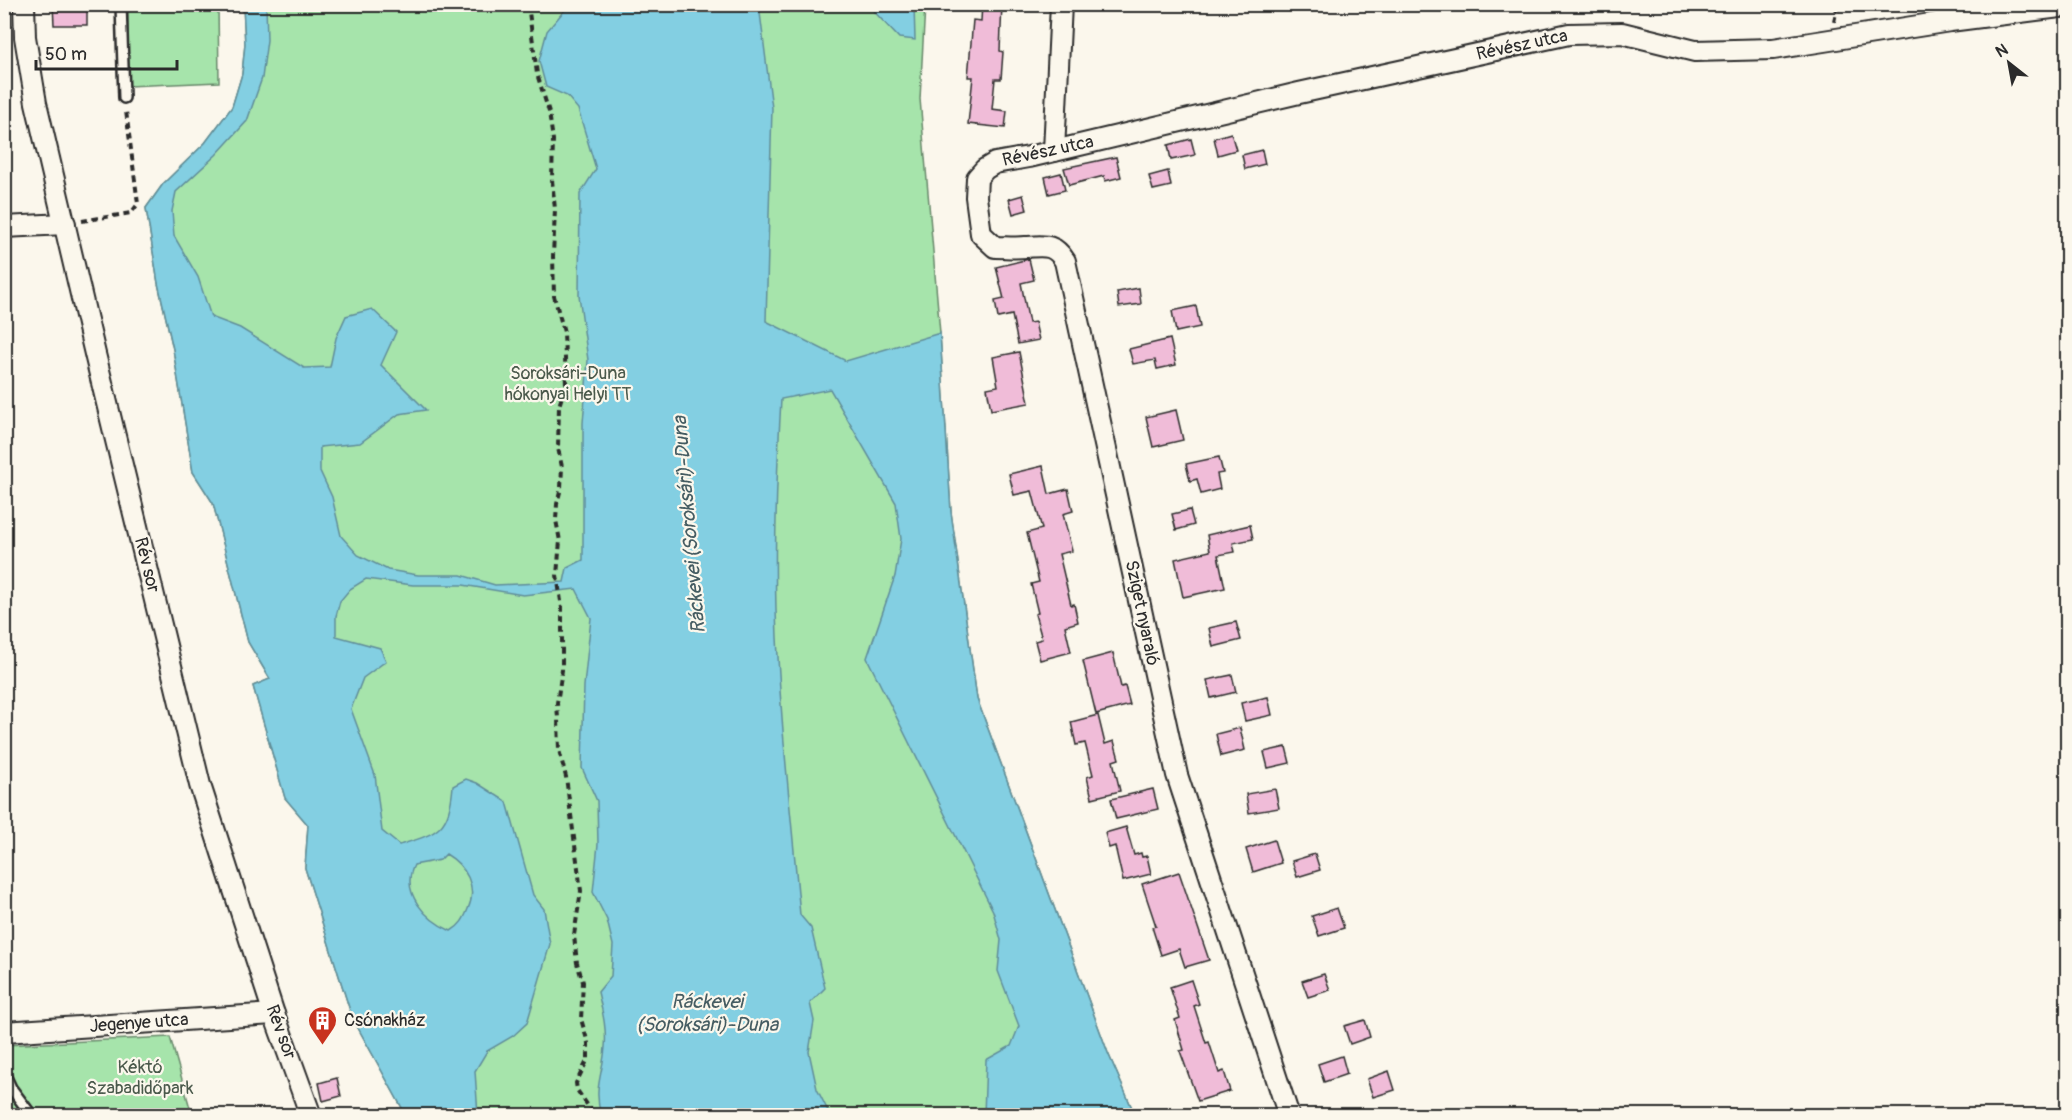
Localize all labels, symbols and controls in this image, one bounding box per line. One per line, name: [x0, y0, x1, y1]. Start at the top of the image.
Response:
street label: Révész utca: [1474, 24, 1570, 66]
scale bar: [36, 33, 177, 71]
north arrow: [1979, 33, 2039, 93]
text: N: [1992, 40, 2012, 62]
text: 50 m: [45, 43, 87, 66]
street label: Révész utca: [1000, 130, 1096, 172]
park label: Soroksári-Duna hókonyai Helyi TT: [505, 362, 631, 406]
water label: Ráckevei (Soroksári)-Duna: [667, 414, 711, 635]
street label: Rév sor: [129, 535, 165, 596]
street label: Sziget nyaraló: [1120, 558, 1164, 668]
water label: Ráckevei (Soroksári)-Duna: [636, 989, 780, 1037]
street label: Rév sor: [261, 1002, 302, 1063]
building icon: Csónakház: [307, 1004, 339, 1046]
street label: Jegenye utca: [89, 1008, 189, 1038]
place label: Csónakház: [344, 1009, 425, 1032]
park label: Kéktó Szabadidőpark: [87, 1056, 194, 1100]

